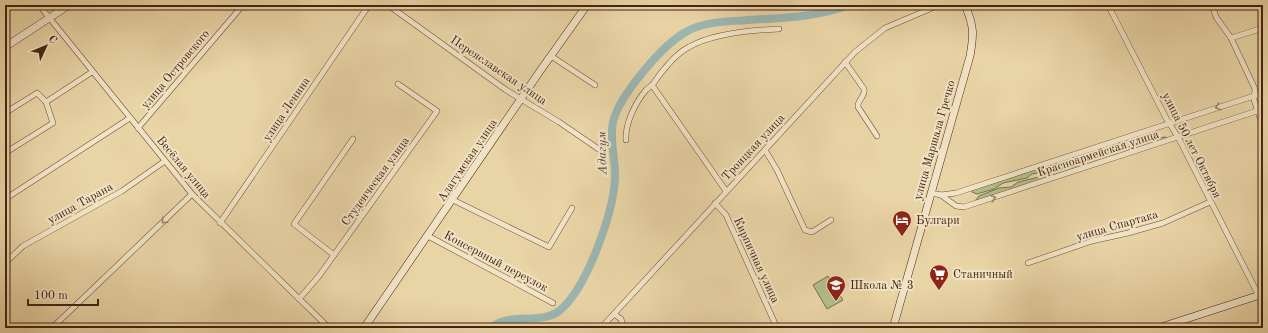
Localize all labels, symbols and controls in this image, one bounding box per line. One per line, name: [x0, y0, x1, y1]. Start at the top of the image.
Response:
north arrow: [26, 26, 66, 66]
street label: улица Островского: [139, 28, 212, 111]
text: С: [46, 34, 59, 47]
street label: Переяславская улица: [448, 34, 549, 108]
street label: улица Ленина: [261, 75, 313, 144]
street label: улица Маршала Гречко: [912, 79, 958, 202]
street label: улица 50 лет Октября: [1159, 90, 1224, 200]
one-way arrow: [1214, 102, 1221, 111]
street label: Троицкая улица: [720, 112, 787, 183]
street label: Адагумская улица: [436, 117, 500, 204]
street label: Красноармейская улица: [1036, 129, 1161, 179]
water label: Адагум: [596, 131, 609, 176]
street label: Весёлая улица: [154, 134, 213, 201]
street label: Студенческая улица: [340, 135, 412, 228]
street label: улица Тарана: [46, 181, 115, 227]
one-way arrow: [990, 194, 997, 202]
hotel icon: Булгари: [891, 209, 913, 237]
street label: улица Спартака: [1075, 209, 1160, 243]
place label: Булгари: [916, 215, 960, 227]
one-way arrow: [161, 216, 168, 223]
street label: Кирпичная улица: [731, 216, 781, 305]
street label: Консервный переулок: [442, 229, 549, 294]
supermarket icon: Станичный: [928, 263, 950, 291]
place label: Станичный: [953, 269, 1013, 281]
school or university icon: Школа № 3: [825, 274, 847, 302]
place label: Школа № 3: [850, 280, 914, 292]
scale bar: [28, 281, 98, 307]
text: 100 m: [34, 290, 68, 302]

